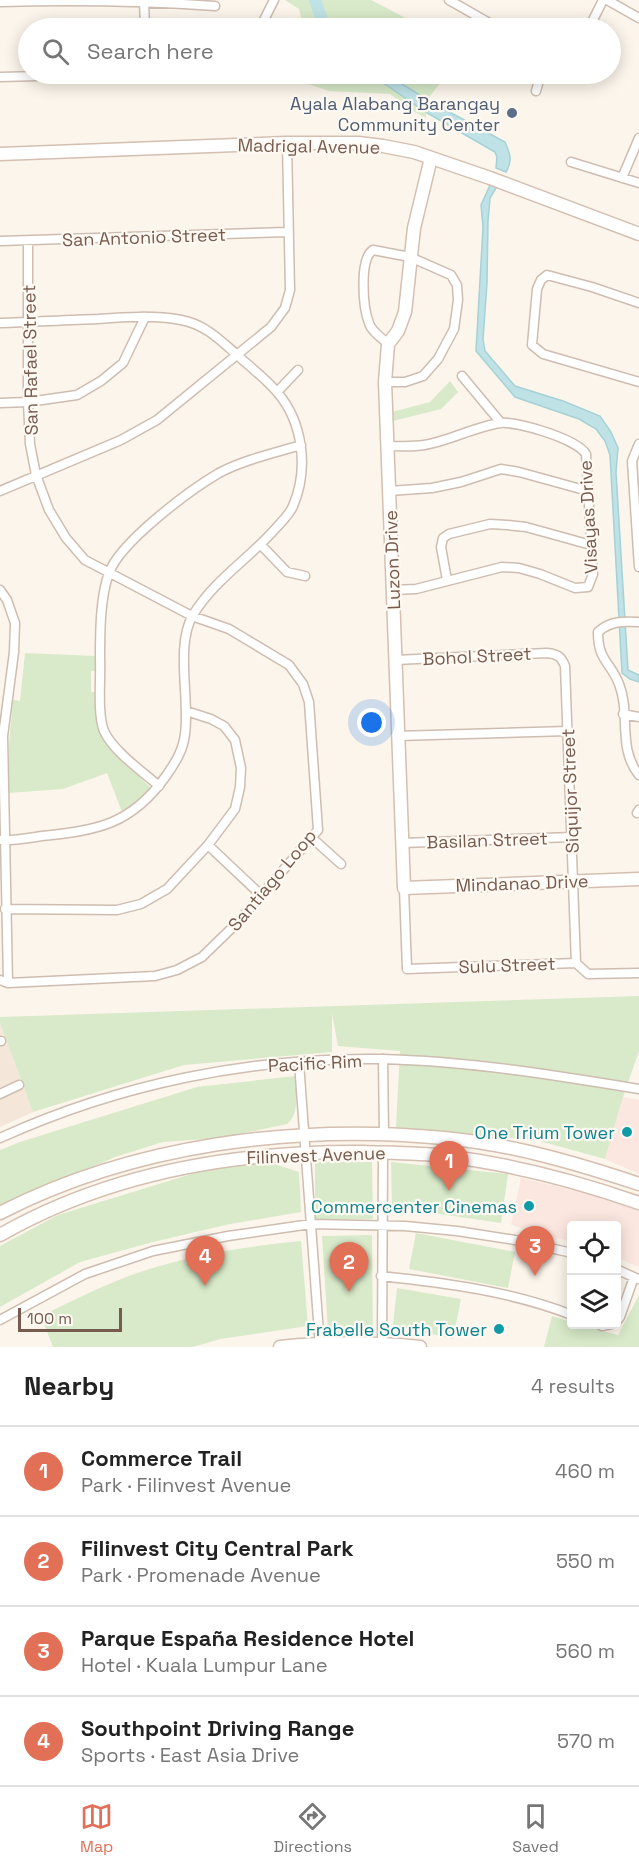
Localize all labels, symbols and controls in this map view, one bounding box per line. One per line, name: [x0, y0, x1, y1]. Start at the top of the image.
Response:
search box: [18, 18, 621, 84]
icon: search: [39, 35, 72, 68]
text: Search here: [87, 37, 214, 65]
place label: Ayala Alabang Barangay Community Center: [290, 92, 500, 136]
marker: Ayala Alabang Barangay Community Center: [505, 106, 519, 120]
street label: Madrigal Avenue: [237, 133, 381, 159]
street label: San Antonio Street: [62, 223, 226, 251]
street label: San Rafael Street: [17, 284, 43, 436]
street label: Visayas Drive: [574, 460, 602, 574]
street label: Luzon Drive: [379, 510, 405, 610]
street label: Bohol Street: [422, 642, 532, 670]
your location: [357, 708, 386, 737]
street label: Siquijor Street: [556, 728, 584, 854]
street label: Santiago Loop: [223, 824, 321, 936]
street label: Basilan Street: [426, 826, 548, 854]
street label: Mindanao Drive: [455, 869, 589, 897]
street label: Sulu Street: [458, 952, 556, 978]
street label: Pacific Rim: [267, 1049, 363, 1077]
place label: One Trium Tower: [475, 1121, 615, 1144]
marker: One Trium Tower: [620, 1125, 634, 1139]
street label: Filinvest Avenue: [246, 1141, 386, 1169]
pin: 1: [430, 1142, 468, 1191]
place label: Commercenter Cinemas: [311, 1195, 517, 1218]
marker: Commercenter Cinemas: [522, 1199, 536, 1213]
map controls: [567, 1221, 621, 1329]
button: locate: [567, 1221, 621, 1275]
pin: 3: [516, 1226, 554, 1276]
pin: 4: [186, 1236, 224, 1286]
pin: 2: [330, 1242, 368, 1292]
button: layers: [567, 1275, 621, 1329]
scale bar: [18, 1305, 122, 1332]
text: 100 m: [27, 1308, 72, 1329]
place label: Frabelle South Tower: [306, 1318, 487, 1341]
marker: Frabelle South Tower: [492, 1322, 506, 1336]
text: Nearby: [24, 1369, 114, 1403]
text: 4 results: [531, 1373, 615, 1399]
text: Commerce Trail: [81, 1444, 242, 1472]
text: 1: [39, 1458, 48, 1484]
text: 460 m: [555, 1458, 615, 1484]
text: Park · Filinvest Avenue: [81, 1472, 291, 1498]
text: Filinvest City Central Park: [81, 1534, 354, 1562]
text: 2: [38, 1548, 49, 1574]
text: 550 m: [556, 1548, 615, 1574]
text: Park · Promenade Avenue: [81, 1562, 321, 1588]
text: Parque España Residence Hotel: [81, 1624, 414, 1652]
text: 3: [37, 1638, 50, 1664]
text: 560 m: [556, 1638, 615, 1664]
text: Hotel · Kuala Lumpur Lane: [81, 1652, 328, 1678]
text: Southpoint Driving Range: [81, 1714, 354, 1742]
text: 4: [37, 1728, 50, 1754]
text: 570 m: [557, 1728, 615, 1754]
text: Sports · East Asia Drive: [81, 1742, 299, 1768]
tab: Map: [80, 1800, 113, 1857]
tab: Directions: [274, 1800, 352, 1857]
tab: Saved: [512, 1800, 559, 1857]

